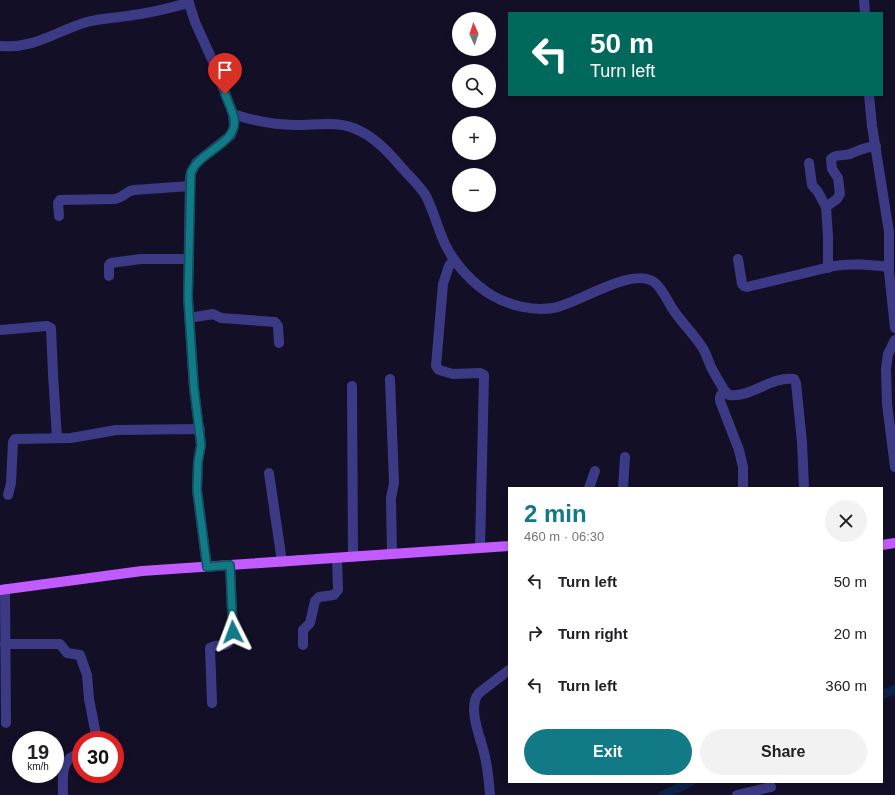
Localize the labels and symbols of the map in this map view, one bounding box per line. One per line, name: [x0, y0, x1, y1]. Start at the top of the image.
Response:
north arrow: [452, 12, 496, 56]
pin: [208, 53, 242, 94]
position arrow: [212, 611, 254, 653]
speed limit sign: 30: [72, 731, 124, 783]

